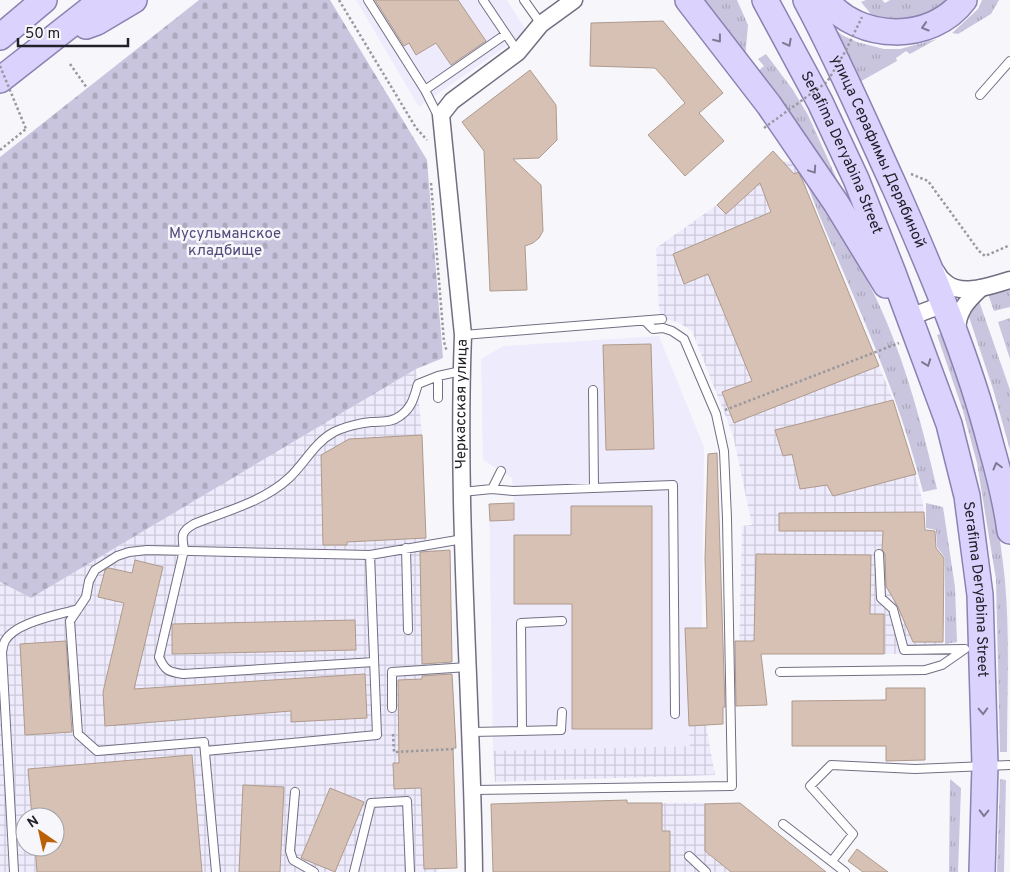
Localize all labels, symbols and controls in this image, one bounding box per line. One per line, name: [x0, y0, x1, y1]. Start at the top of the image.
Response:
scale bar: [18, 15, 128, 47]
one-way arrow: [921, 22, 930, 32]
text: 50 m: [25, 25, 60, 44]
one-way arrow: [712, 33, 720, 42]
one-way arrow: [782, 38, 792, 47]
street label: улица Серафимы Дерябиной: [826, 52, 930, 251]
street label: Serafima Deryabina Street: [796, 68, 886, 237]
one-way arrow: [807, 164, 816, 174]
park label: Мусульманское кладбище: [169, 225, 281, 261]
street label: Черкасская улица: [452, 339, 472, 469]
one-way arrow: [921, 358, 931, 367]
one-way arrow: [992, 463, 1002, 471]
street label: Serafima Deryabina Street: [958, 500, 992, 678]
one-way arrow: [978, 708, 988, 715]
north arrow: [15, 807, 65, 857]
one-way arrow: [979, 810, 989, 818]
text: N: [25, 813, 42, 832]

